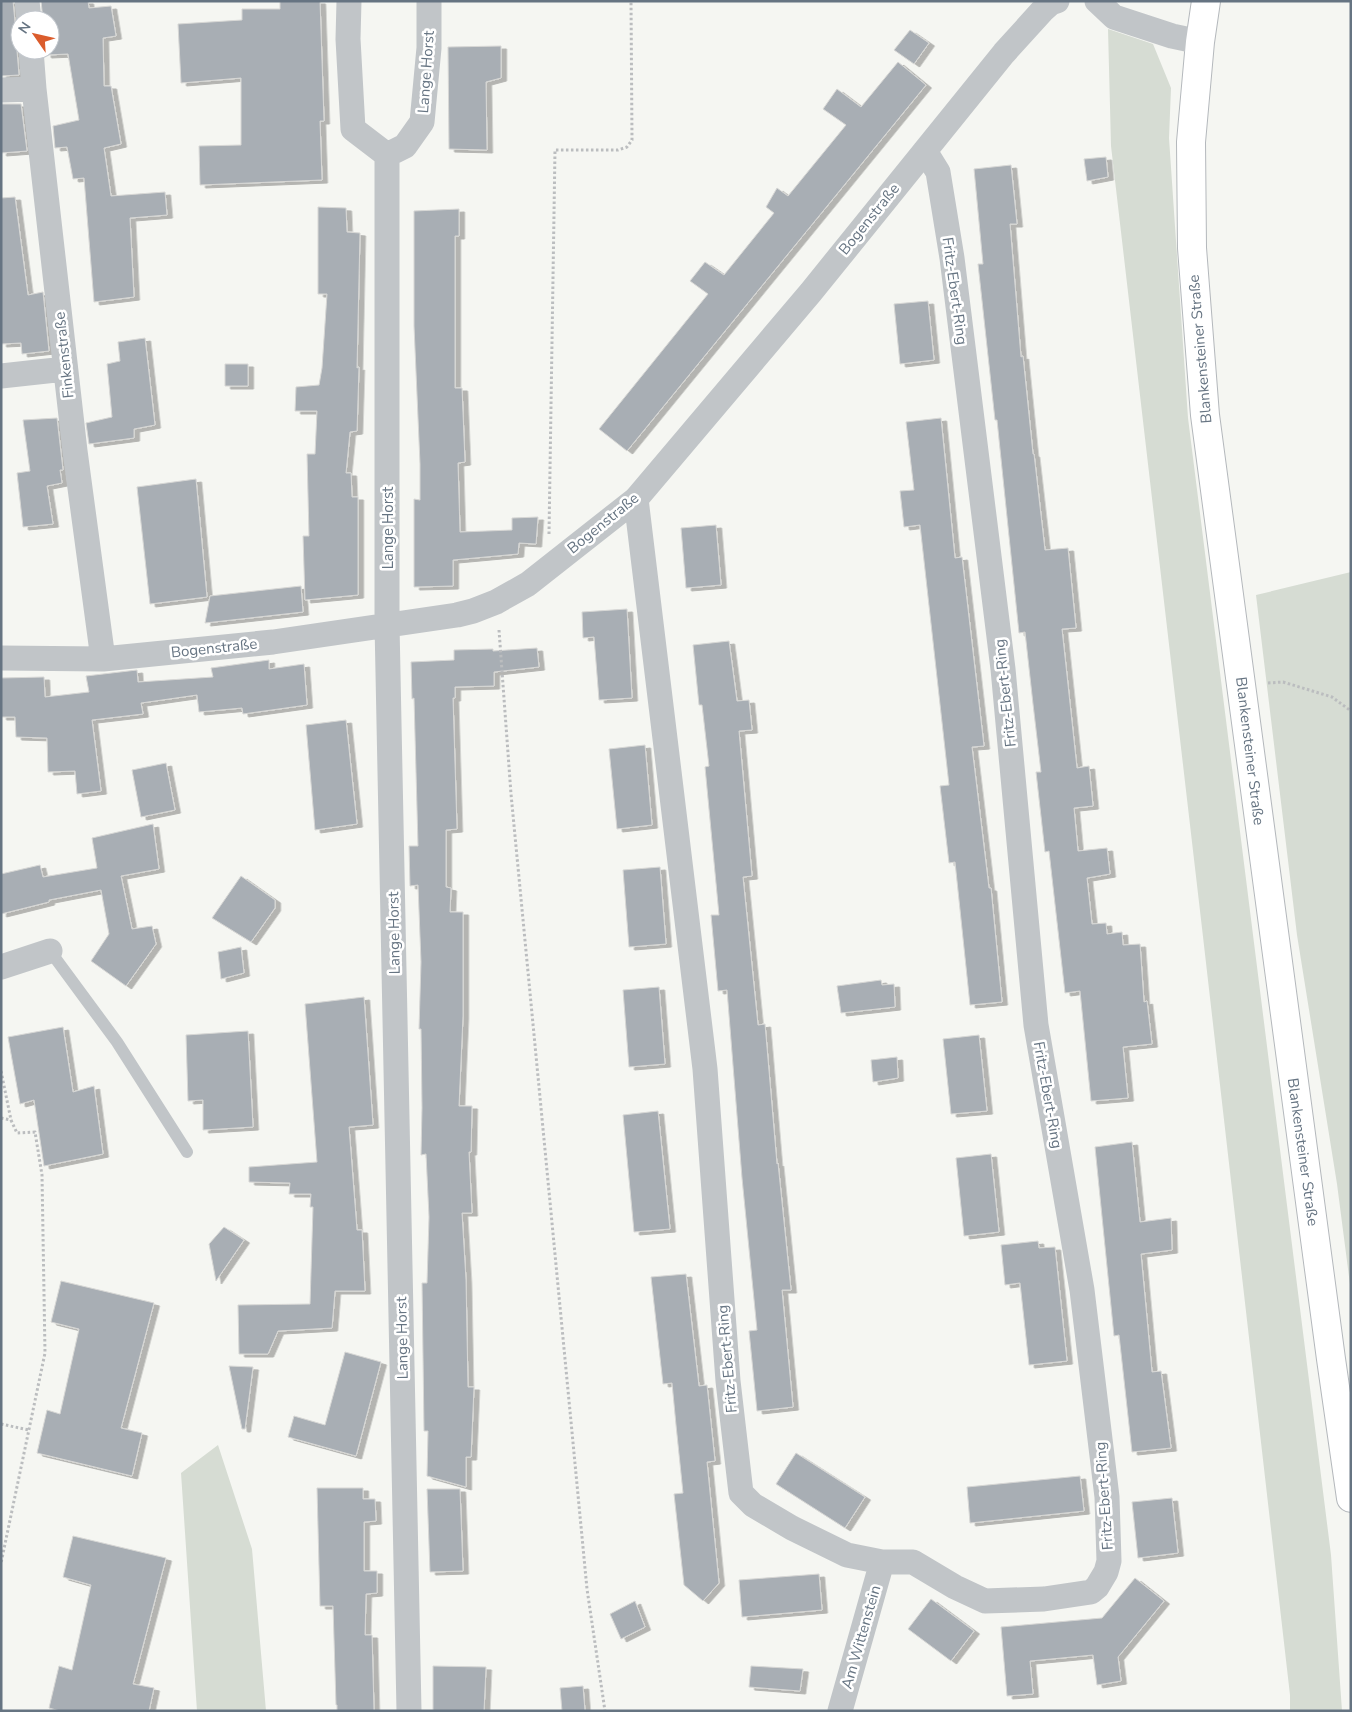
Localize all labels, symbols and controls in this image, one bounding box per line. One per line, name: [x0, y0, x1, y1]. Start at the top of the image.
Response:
north arrow: [10, 10, 60, 60]
text: N: [14, 18, 35, 38]
street label: Lange Horst: [413, 29, 439, 114]
street label: Bogenstraße: [834, 179, 904, 259]
street label: Fritz-Ebert-Ring: [938, 236, 972, 346]
street label: Blankensteiner Straße: [1184, 274, 1216, 424]
street label: Finkenstraße: [50, 311, 78, 399]
street label: Lange Horst: [378, 486, 398, 569]
street label: Bogenstraße: [563, 488, 643, 558]
street label: Bogenstraße: [170, 634, 258, 662]
street label: Fritz-Ebert-Ring: [989, 638, 1021, 748]
street label: Blankensteiner Straße: [1231, 676, 1269, 826]
street label: Lange Horst: [383, 891, 405, 975]
street label: Fritz-Ebert-Ring: [1029, 1040, 1067, 1150]
street label: Blankensteiner Straße: [1283, 1077, 1323, 1227]
street label: Lange Horst: [391, 1296, 413, 1380]
street label: Fritz-Ebert-Ring: [712, 1304, 742, 1414]
street label: Fritz-Ebert-Ring: [1090, 1441, 1118, 1551]
street label: Am Wittenstein: [837, 1583, 885, 1691]

